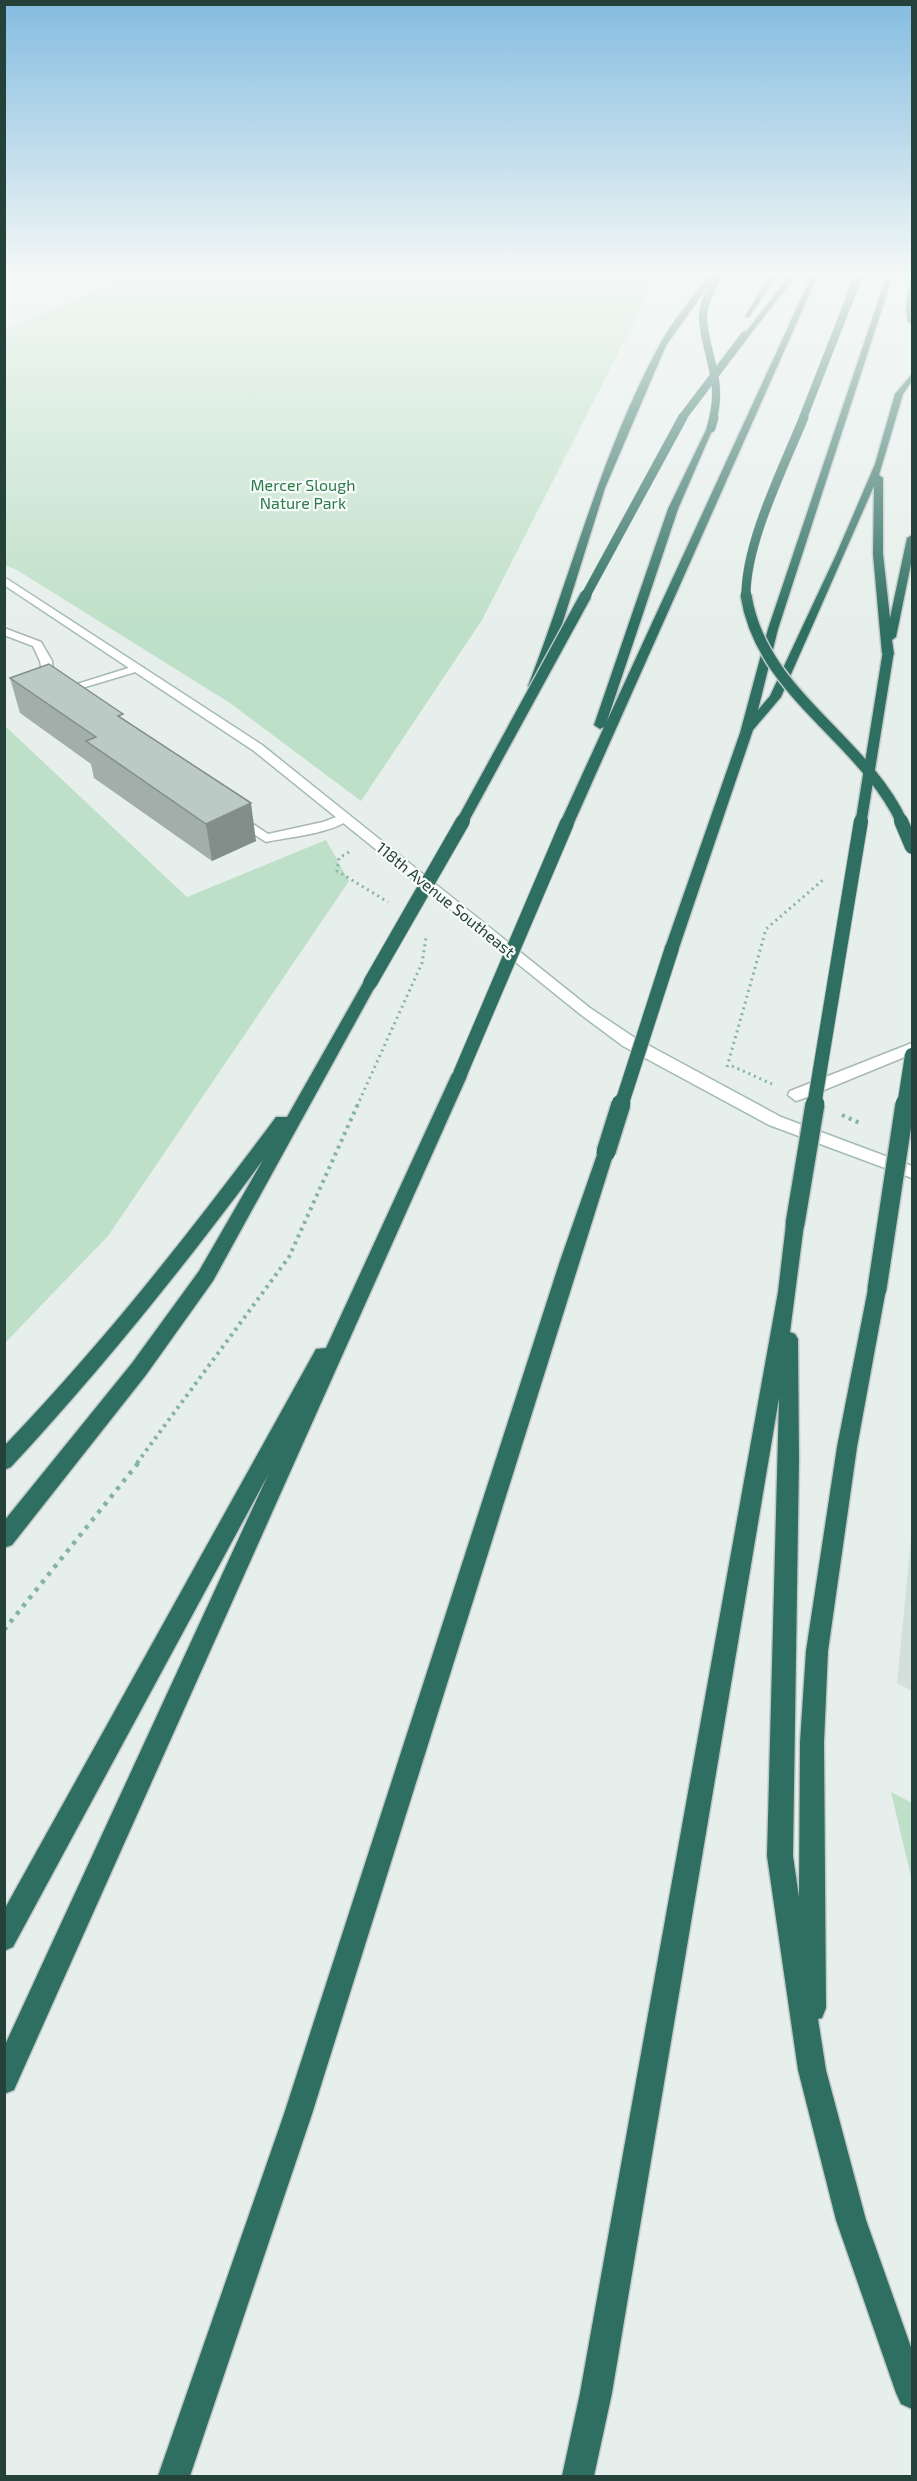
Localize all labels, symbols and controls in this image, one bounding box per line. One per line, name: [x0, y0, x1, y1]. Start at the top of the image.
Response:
park label: Mercer Slough Nature Park: [251, 475, 355, 512]
street label: 118th Avenue Southeast: [373, 837, 519, 961]

